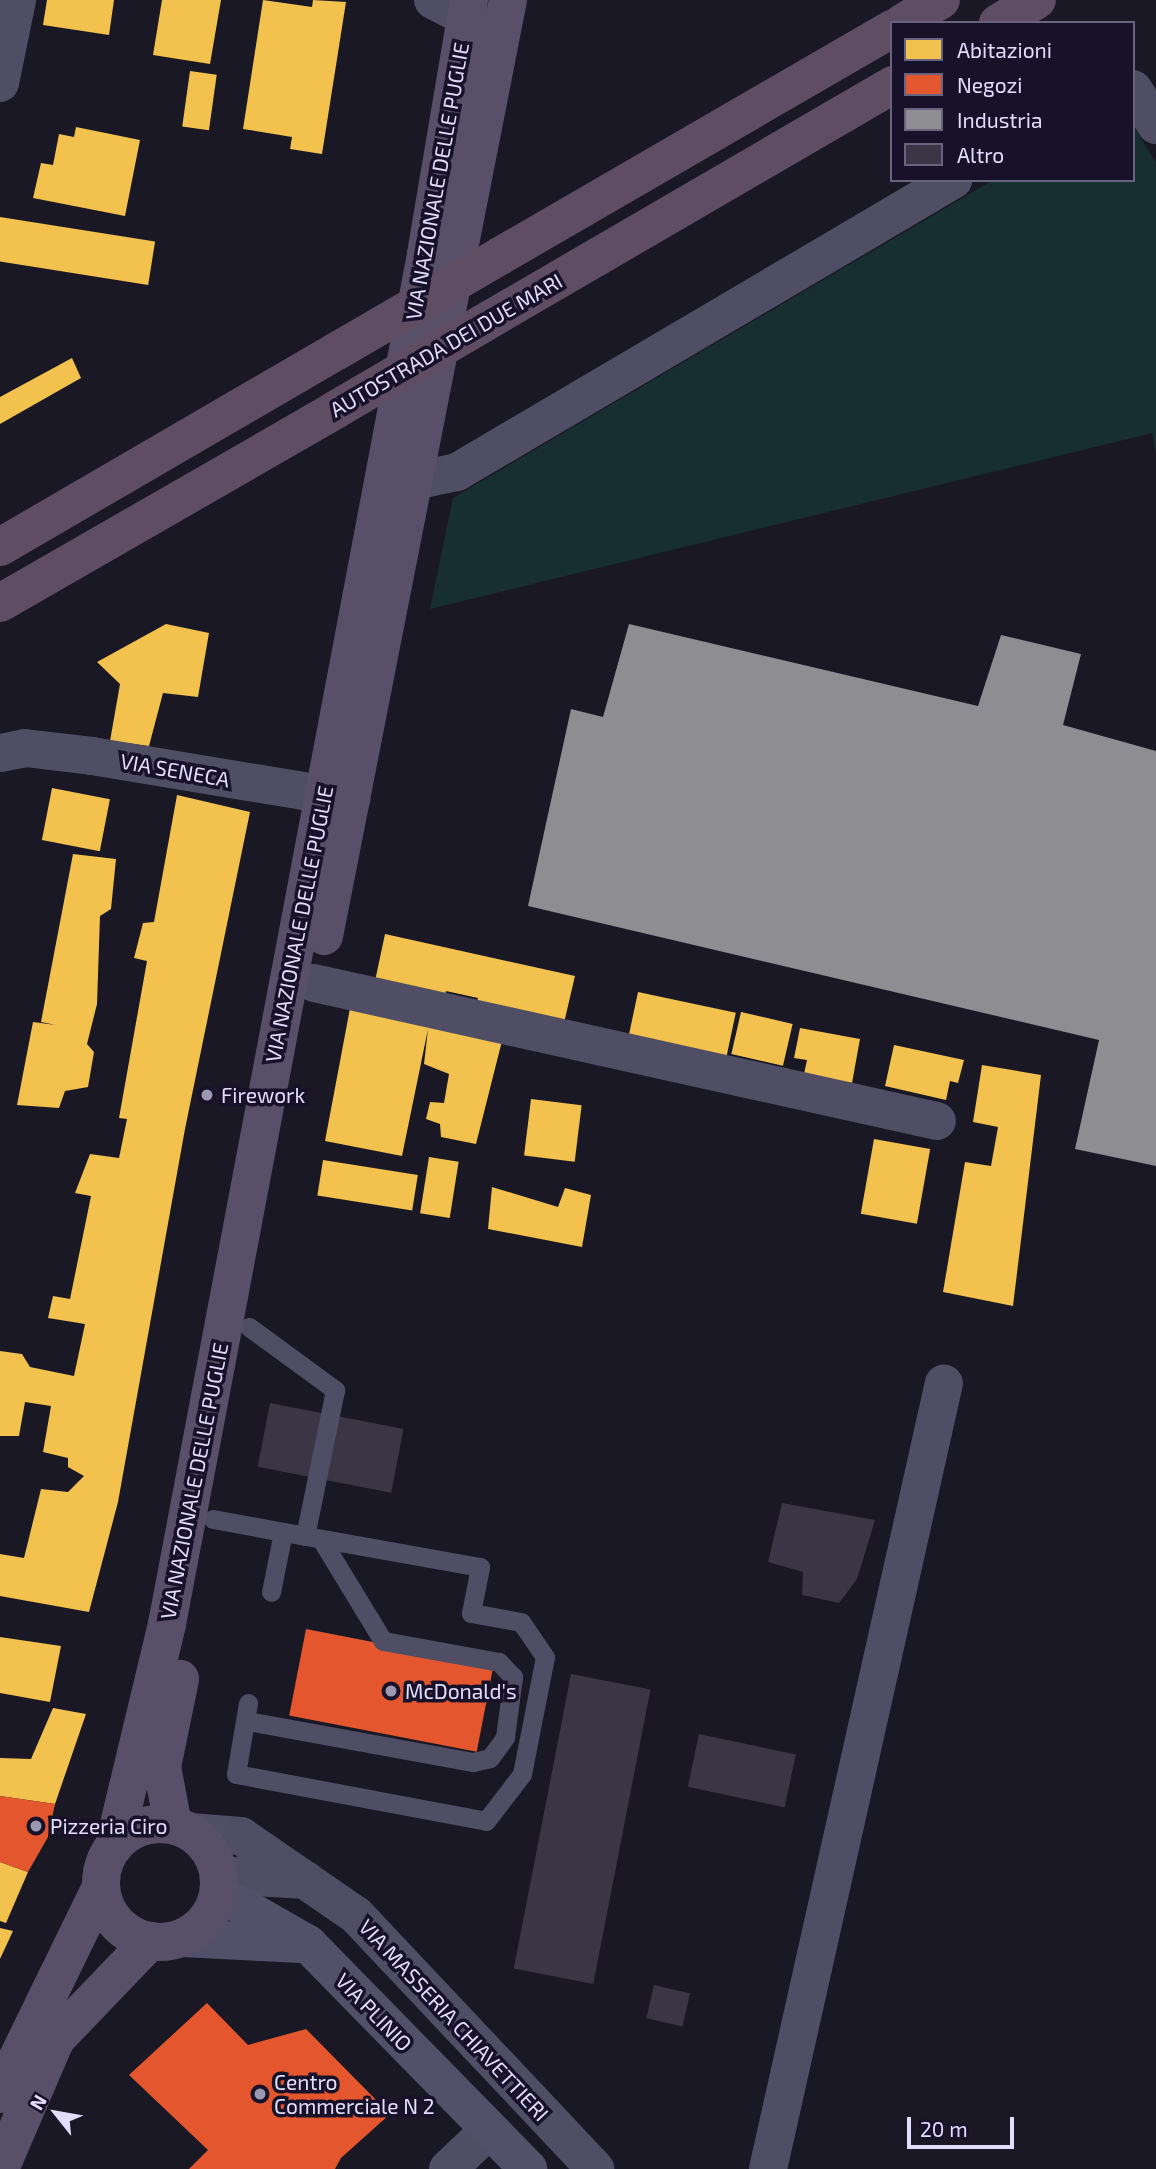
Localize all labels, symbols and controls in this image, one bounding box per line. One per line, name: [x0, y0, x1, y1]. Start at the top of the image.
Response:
legend: [890, 21, 1135, 182]
text: Abitazioni: [957, 37, 1052, 62]
street label: VIA NAZIONALE DELLE PUGLIE: [400, 40, 474, 322]
text: Negozi: [957, 72, 1023, 97]
text: Industria: [957, 107, 1043, 132]
text: Altro: [957, 142, 1004, 167]
street label: AUTOSTRADA DEI DUE MARI: [325, 268, 567, 422]
street label: VIA SENECA: [118, 748, 232, 792]
street label: VIA NAZIONALE DELLE PUGLIE: [260, 783, 338, 1065]
place label: Firework: [221, 1082, 305, 1108]
marker: Firework: [199, 1087, 215, 1103]
street label: VIA NAZIONALE DELLE PUGLIE: [155, 1340, 233, 1622]
place label: McDonald's: [405, 1678, 517, 1704]
marker: McDonald's: [383, 1683, 399, 1699]
place label: Pizzeria Ciro: [50, 1813, 167, 1839]
marker: Pizzeria Ciro: [28, 1818, 44, 1834]
street label: VIA MASSERIA CHIAVETTIERI: [354, 1914, 554, 2126]
street label: VIA PLINIO: [331, 1968, 417, 2056]
place label: Centro Commerciale N 2: [274, 2069, 435, 2119]
north arrow: [21, 2078, 91, 2148]
marker: Centro Commerciale N 2: [252, 2086, 268, 2102]
text: N: [24, 2090, 51, 2114]
scale bar: [911, 2102, 1018, 2146]
text: 20 m: [920, 2116, 968, 2141]

